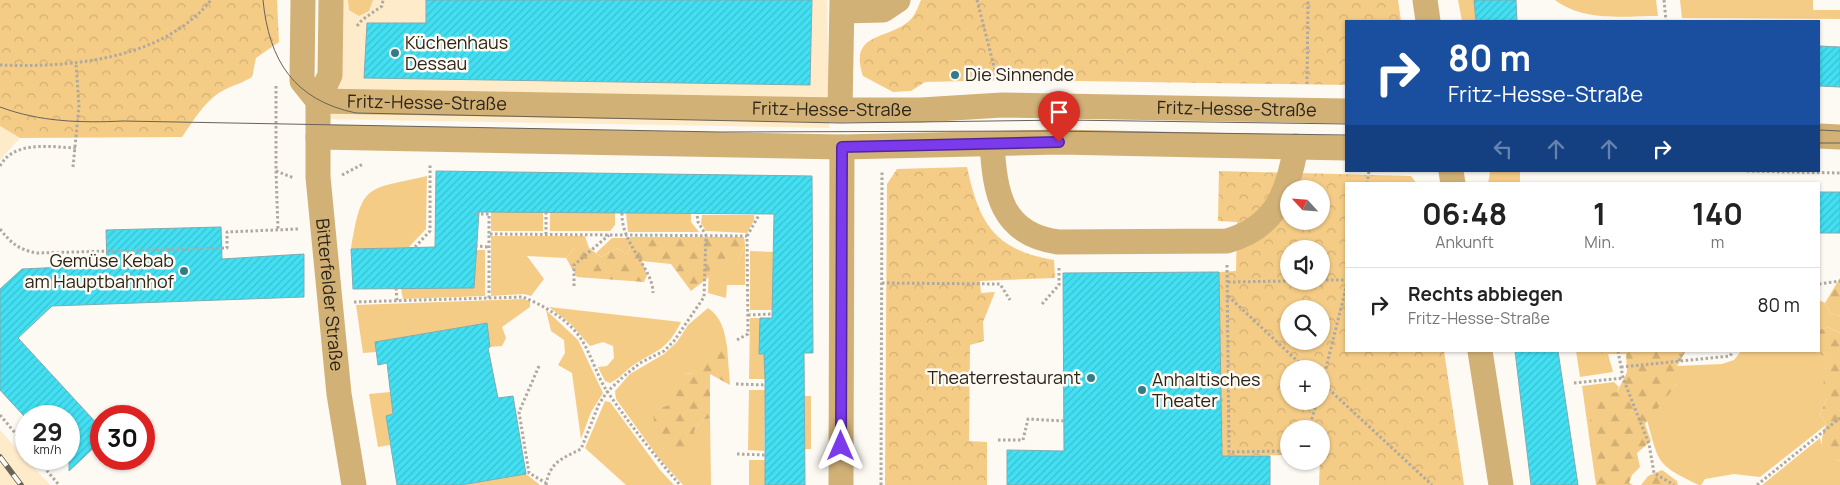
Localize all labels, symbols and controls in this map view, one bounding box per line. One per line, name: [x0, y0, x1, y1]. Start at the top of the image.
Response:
place label: Küchenhaus Dessau: [405, 30, 508, 75]
text: 80 m: [1448, 34, 1531, 82]
icon: right: [1365, 40, 1430, 105]
marker: Küchenhaus Dessau: [389, 47, 401, 59]
place label: Die Sinnende: [965, 62, 1074, 86]
marker: Die Sinnende: [949, 69, 961, 81]
text: Fritz-Hesse-Straße: [1448, 79, 1643, 109]
street label: Fritz-Hesse-Straße: [347, 89, 507, 115]
pin: [1038, 91, 1080, 142]
street label: Fritz-Hesse-Straße: [752, 95, 912, 121]
street label: Fritz-Hesse-Straße: [1157, 95, 1317, 121]
icon: arrive: [1045, 98, 1073, 126]
icon: left: [1489, 135, 1517, 163]
icon: ahead: [1542, 135, 1570, 163]
icon: ahead: [1595, 135, 1623, 163]
icon: right: [1648, 135, 1676, 163]
north arrow: [1280, 180, 1330, 230]
map controls: [1280, 180, 1330, 470]
text: 06:48: [1422, 193, 1507, 234]
text: 1: [1593, 193, 1606, 234]
text: 140: [1692, 193, 1743, 234]
street label: Bitterfelder Straße: [311, 217, 350, 372]
text: Ankunft: [1435, 231, 1494, 253]
text: Min.: [1584, 231, 1615, 253]
text: m: [1711, 231, 1724, 253]
button: sound: [1280, 240, 1330, 290]
place label: Gemüse Kebab am Hauptbahnhof: [24, 248, 175, 293]
marker: Gemüse Kebab am Hauptbahnhof: [178, 265, 190, 277]
text: Rechts abbiegen: [1408, 281, 1563, 307]
icon: right: [1365, 291, 1393, 319]
text: 80 m: [1757, 292, 1800, 318]
button: search: [1280, 300, 1330, 350]
text: Fritz-Hesse-Straße: [1408, 307, 1550, 329]
button: +: [1280, 360, 1330, 410]
place label: Theaterrestaurant: [927, 365, 1081, 389]
place label: Anhaltisches Theater: [1152, 367, 1260, 412]
marker: Theaterrestaurant: [1085, 372, 1097, 384]
marker: Anhaltisches Theater: [1136, 384, 1148, 396]
speed limit sign: 30: [90, 405, 155, 470]
text: 29: [32, 414, 63, 449]
position arrow: [814, 419, 866, 471]
button: −: [1280, 420, 1330, 470]
text: km/h: [34, 441, 61, 458]

